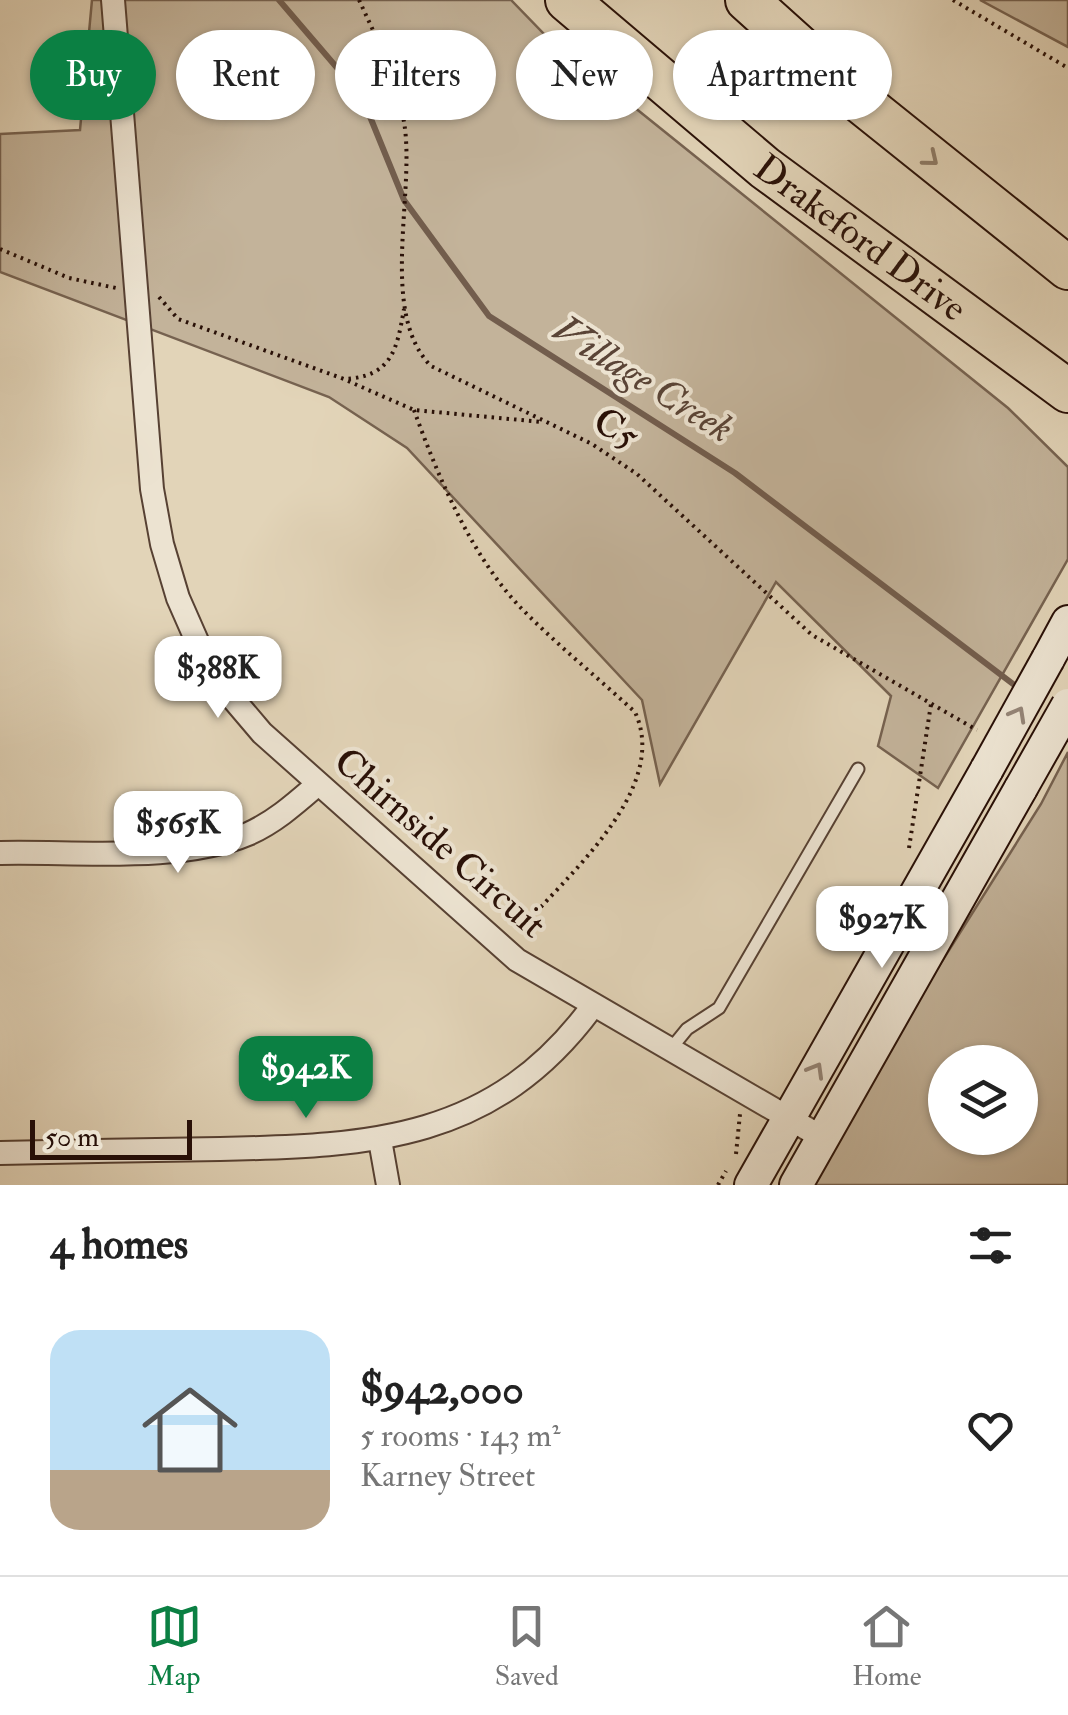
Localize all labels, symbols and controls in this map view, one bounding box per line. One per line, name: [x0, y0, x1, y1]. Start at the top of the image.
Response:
chip: Buy: [30, 30, 156, 120]
chip: Rent: [176, 30, 315, 120]
chip: Filters: [335, 30, 496, 120]
chip: New: [516, 30, 653, 120]
chip: Apartment: [673, 30, 892, 120]
street label: Drakeford Drive: [744, 144, 976, 332]
one-way arrow: [920, 147, 938, 165]
water label: Village Creek: [543, 303, 743, 455]
street label: C5: [585, 397, 648, 461]
pin: $388K: [148, 636, 288, 721]
text: $388K: [177, 648, 259, 688]
one-way arrow: [1005, 707, 1025, 725]
street label: Chirnside Circuit: [324, 738, 556, 948]
pin: $565K: [108, 791, 248, 876]
text: $565K: [136, 803, 220, 843]
pin: $927K: [812, 886, 952, 971]
text: $927K: [838, 898, 926, 938]
pin: $942K: [236, 1036, 376, 1121]
map controls: [928, 1045, 1038, 1155]
button: layers: [928, 1045, 1038, 1155]
text: $942K: [261, 1048, 351, 1088]
one-way arrow: [804, 1062, 823, 1080]
scale bar: [30, 1115, 192, 1160]
text: 50 m: [45, 1120, 99, 1155]
icon: filters: [963, 1218, 1018, 1273]
text: 4 homes: [50, 1219, 188, 1271]
text: $942,000: [360, 1364, 524, 1416]
icon: home: [130, 1370, 250, 1490]
icon: heart: [963, 1403, 1018, 1458]
text: 5 rooms · 143 m²: [360, 1416, 561, 1456]
text: Karney Street: [360, 1456, 535, 1496]
tab: Map: [147, 1599, 202, 1694]
tab: Saved: [495, 1599, 559, 1694]
tab: Home: [852, 1599, 921, 1694]

